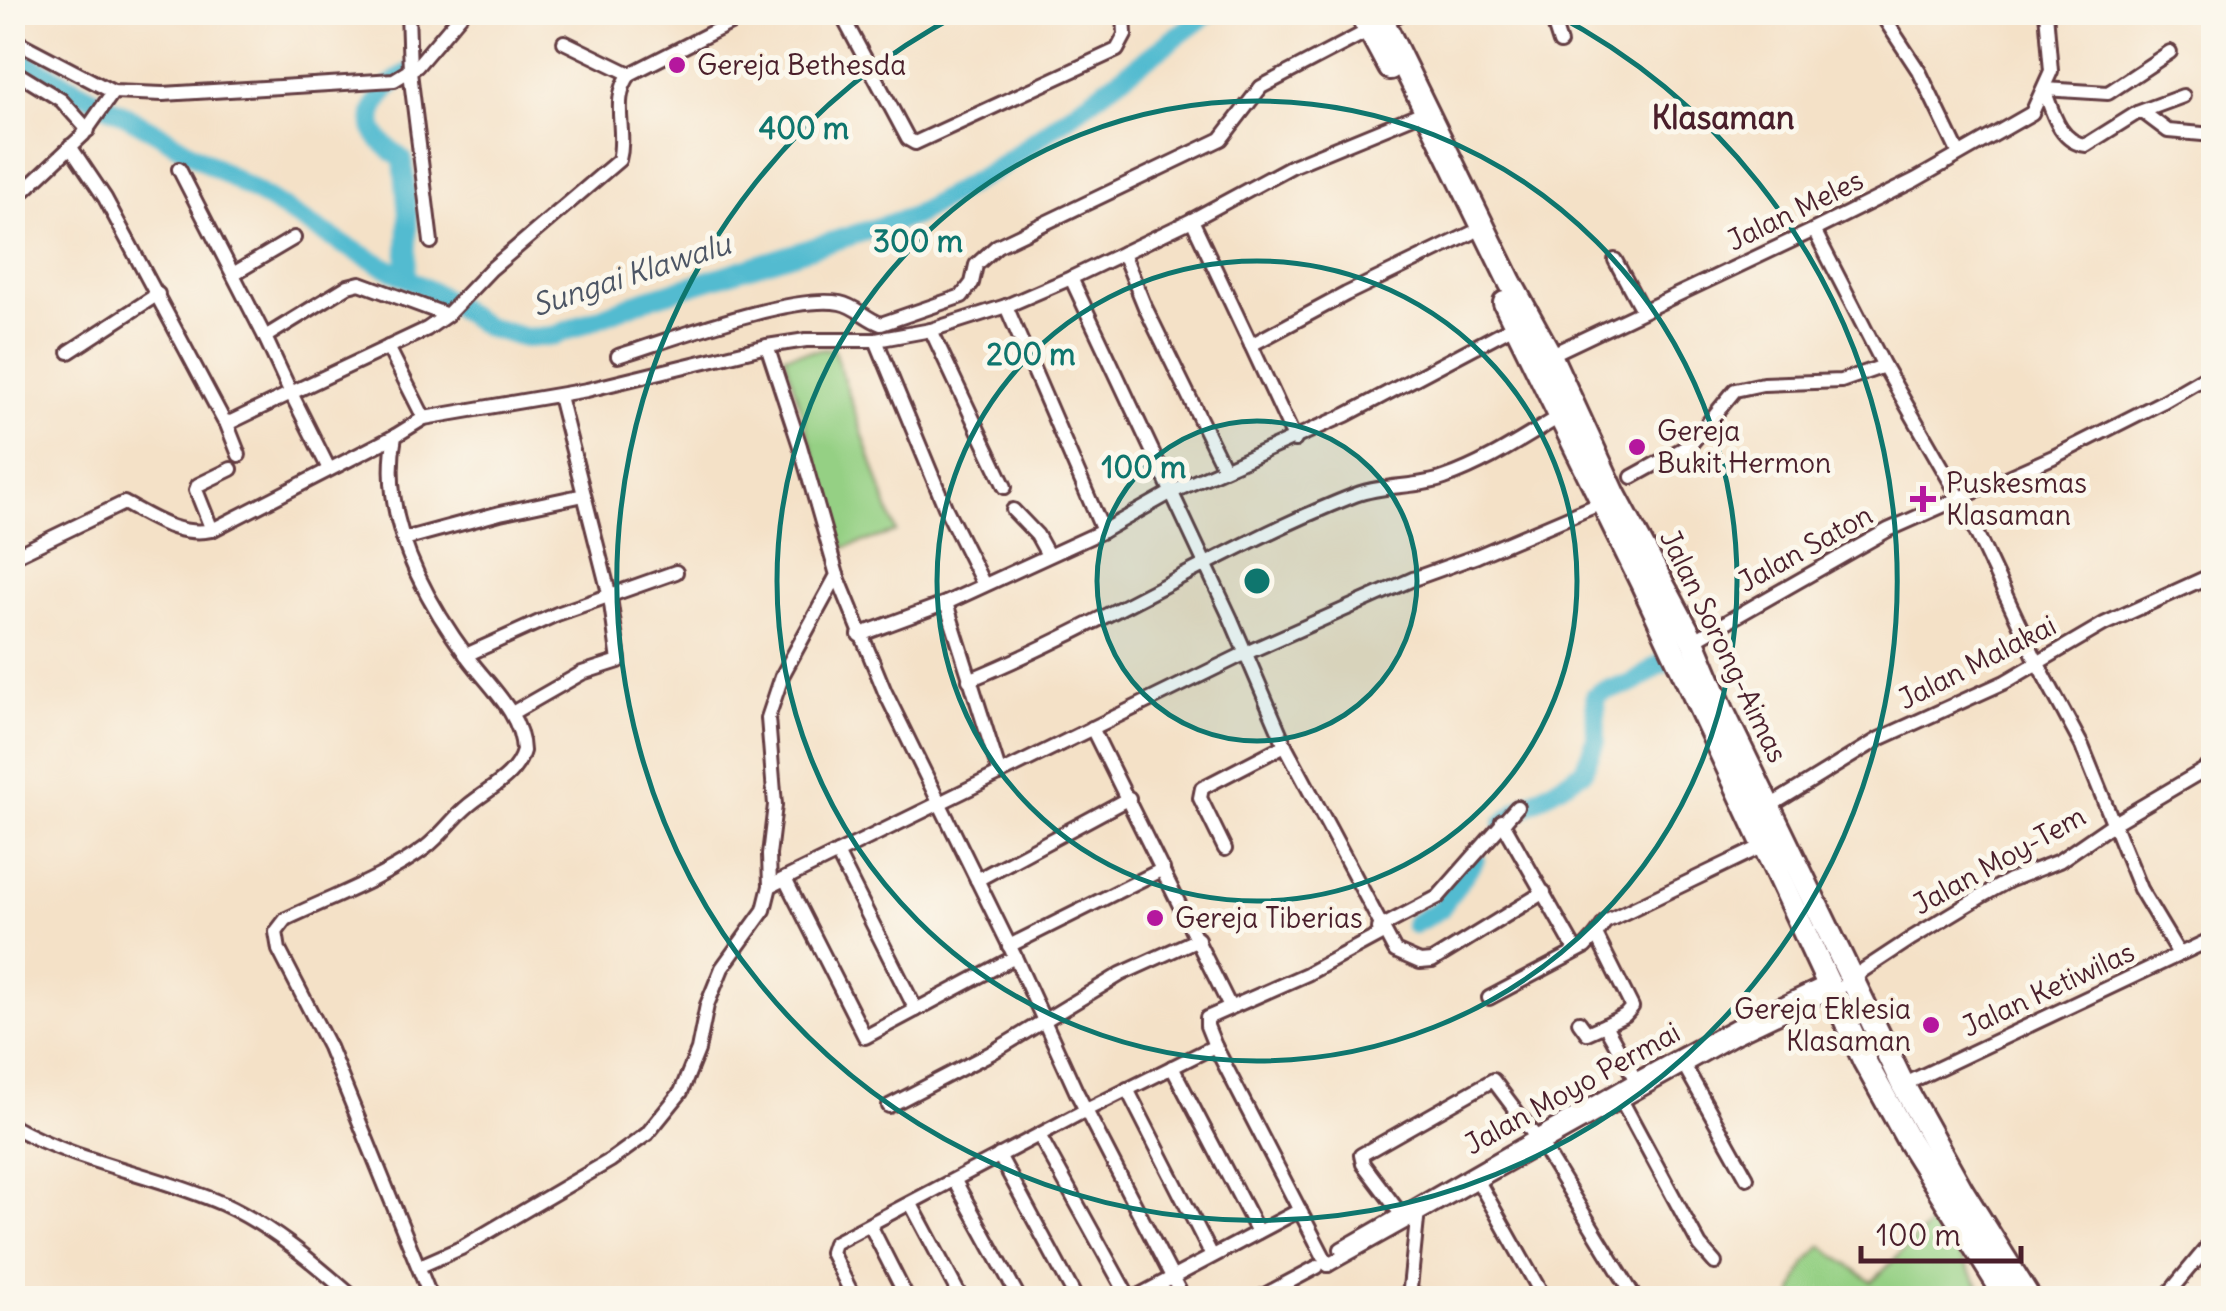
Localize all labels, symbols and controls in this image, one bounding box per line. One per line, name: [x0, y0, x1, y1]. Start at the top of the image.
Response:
place label: Gereja Bethesda: [697, 47, 906, 83]
marker: Gereja Bethesda: [666, 54, 688, 76]
district label: Klasaman: [1652, 97, 1794, 138]
text: 400 m: [759, 109, 849, 147]
street label: Jalan Meles: [1721, 162, 1869, 258]
text: 300 m: [873, 222, 963, 260]
water label: Sungai Klawalu: [527, 224, 737, 324]
text: 200 m: [986, 335, 1076, 373]
place label: Gereja Bukit Hermon: [1657, 413, 1831, 481]
marker: Gereja Bukit Hermon: [1626, 436, 1648, 458]
text: 100 m: [1102, 448, 1186, 486]
place label: Puskesmas Klasaman: [1946, 465, 2087, 533]
marker: Puskesmas Klasaman: [1910, 486, 1936, 512]
street label: Jalan Saton: [1731, 496, 1879, 600]
street label: Jalan Sorong-Aimas: [1652, 524, 1796, 768]
centre of rings: [1239, 563, 1275, 599]
street label: Jalan Malakai: [1892, 607, 2062, 717]
street label: Jalan Moy-Tem: [1906, 798, 2092, 922]
place label: Gereja Tiberias: [1175, 900, 1363, 936]
marker: Gereja Tiberias: [1144, 907, 1166, 929]
street label: Jalan Ketiwilas: [1956, 933, 2140, 1045]
place label: Gereja Eklesia Klasaman: [1734, 991, 1911, 1059]
street label: Jalan Moyo Permai: [1458, 1014, 1686, 1162]
marker: Gereja Eklesia Klasaman: [1920, 1014, 1942, 1036]
scale bar: [1861, 1201, 2021, 1263]
text: 100 m: [1876, 1216, 1961, 1254]

